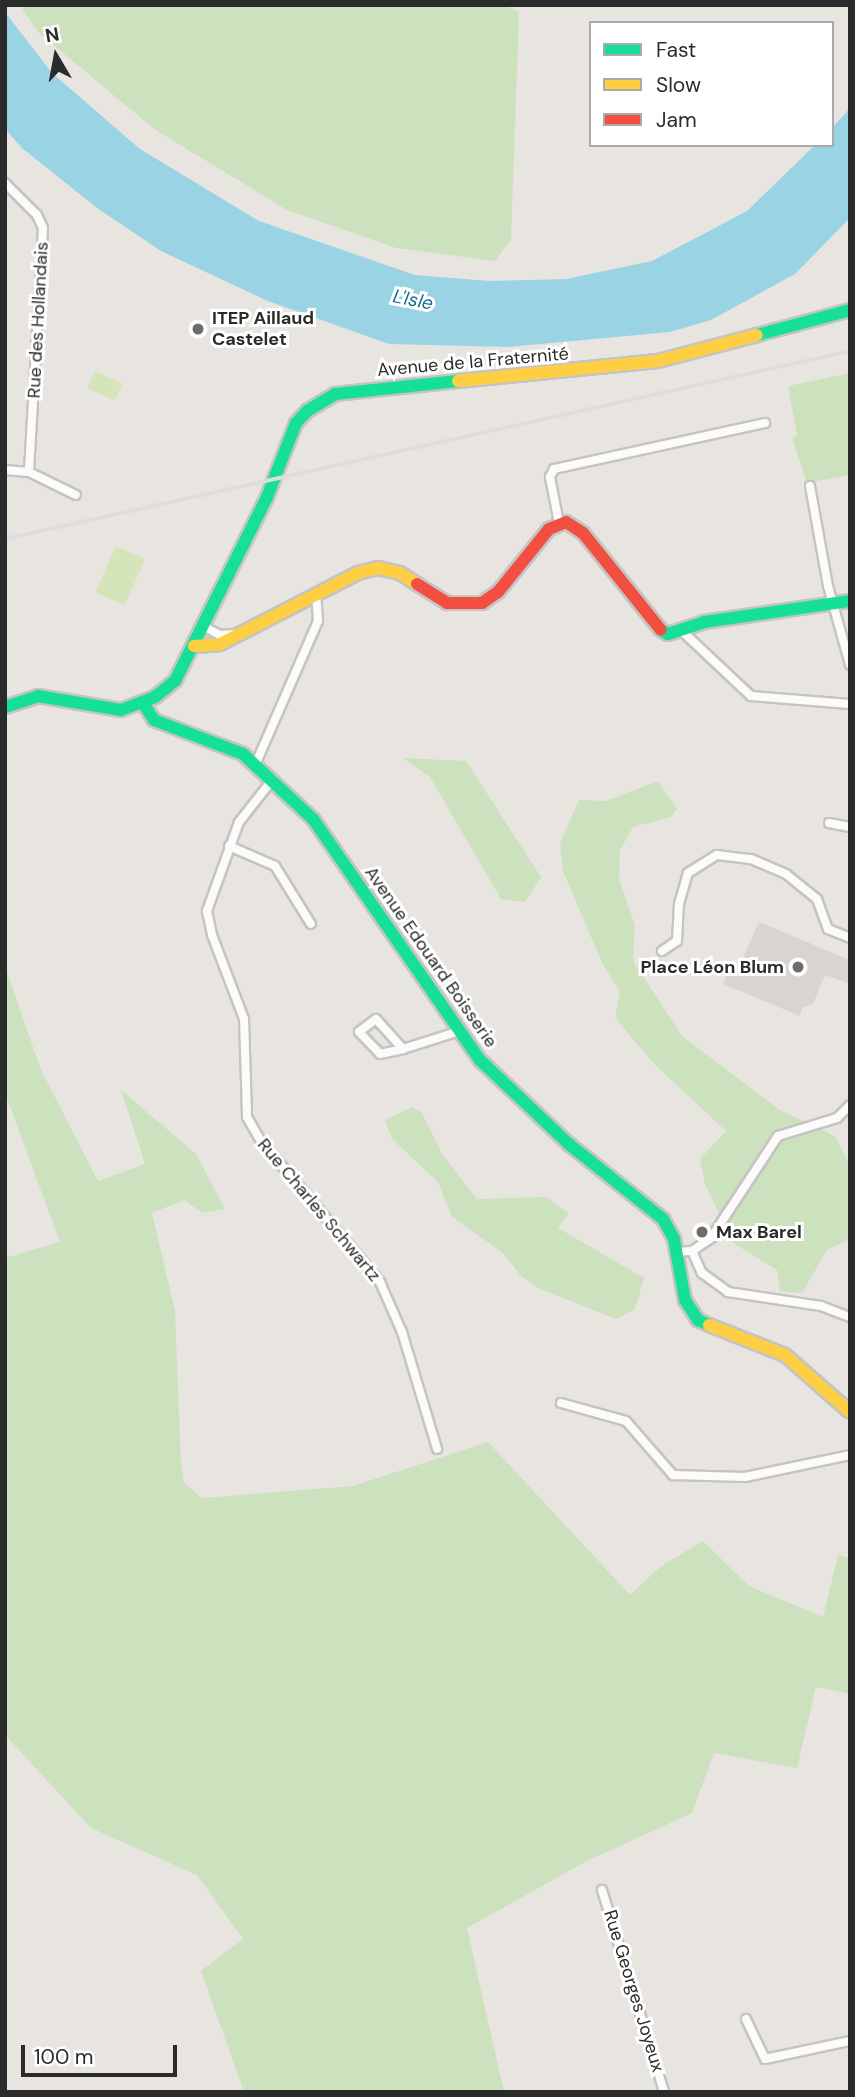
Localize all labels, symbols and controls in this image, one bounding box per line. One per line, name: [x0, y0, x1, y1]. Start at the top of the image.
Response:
north arrow: [21, 21, 91, 91]
text: N: [43, 21, 61, 48]
legend: [589, 21, 834, 147]
text: Fast: [656, 36, 696, 64]
text: Slow: [656, 71, 701, 99]
text: Jam: [656, 106, 697, 134]
street label: Rue des Hollandais: [23, 241, 53, 399]
water label: L'Isle: [391, 285, 435, 315]
place label: ITEP Aillaud Castelet: [212, 308, 314, 350]
marker: ITEP Aillaud Castelet: [190, 321, 206, 337]
street label: Avenue de la Fraternité: [376, 343, 570, 381]
street label: Avenue Edouard Boisserie: [360, 862, 502, 1052]
place label: Place Léon Blum: [640, 956, 784, 978]
marker: Place Léon Blum: [790, 959, 806, 975]
street label: Rue Charles Schwartz: [253, 1134, 385, 1286]
place label: Max Barel: [716, 1221, 802, 1243]
marker: Max Barel: [694, 1224, 710, 1240]
street label: Rue Georges Joyeux: [599, 1907, 669, 2075]
scale bar: [24, 2030, 180, 2074]
text: 100 m: [34, 2043, 94, 2071]

